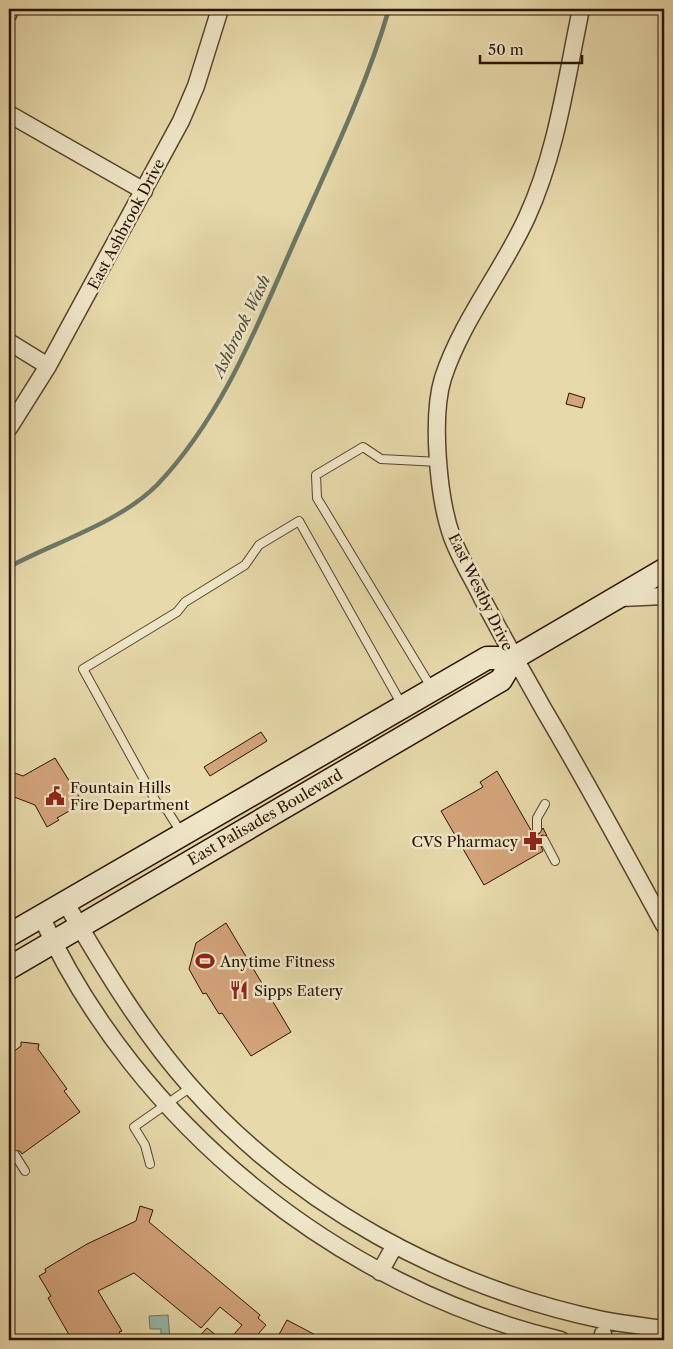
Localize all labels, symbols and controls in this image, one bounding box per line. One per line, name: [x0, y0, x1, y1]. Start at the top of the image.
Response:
scale bar: [480, 32, 583, 64]
text: 50 m: [488, 40, 524, 59]
street label: East Ashbrook Drive: [83, 155, 169, 293]
water label: Ashbrook Wash: [206, 272, 274, 383]
street label: East Westby Drive: [444, 530, 518, 654]
street label: East Palisades Boulevard: [184, 765, 346, 869]
place label: Fountain Hills Fire Department: [70, 778, 190, 814]
public building icon: Fountain Hills Fire Department: [44, 785, 66, 807]
pharmacy icon: CVS Pharmacy: [522, 830, 544, 852]
place label: CVS Pharmacy: [411, 832, 519, 851]
sports icon: Anytime Fitness: [194, 950, 216, 972]
place label: Anytime Fitness: [219, 952, 335, 971]
restaurant icon: Sipps Eatery: [228, 979, 250, 1001]
place label: Sipps Eatery: [254, 981, 344, 1000]

